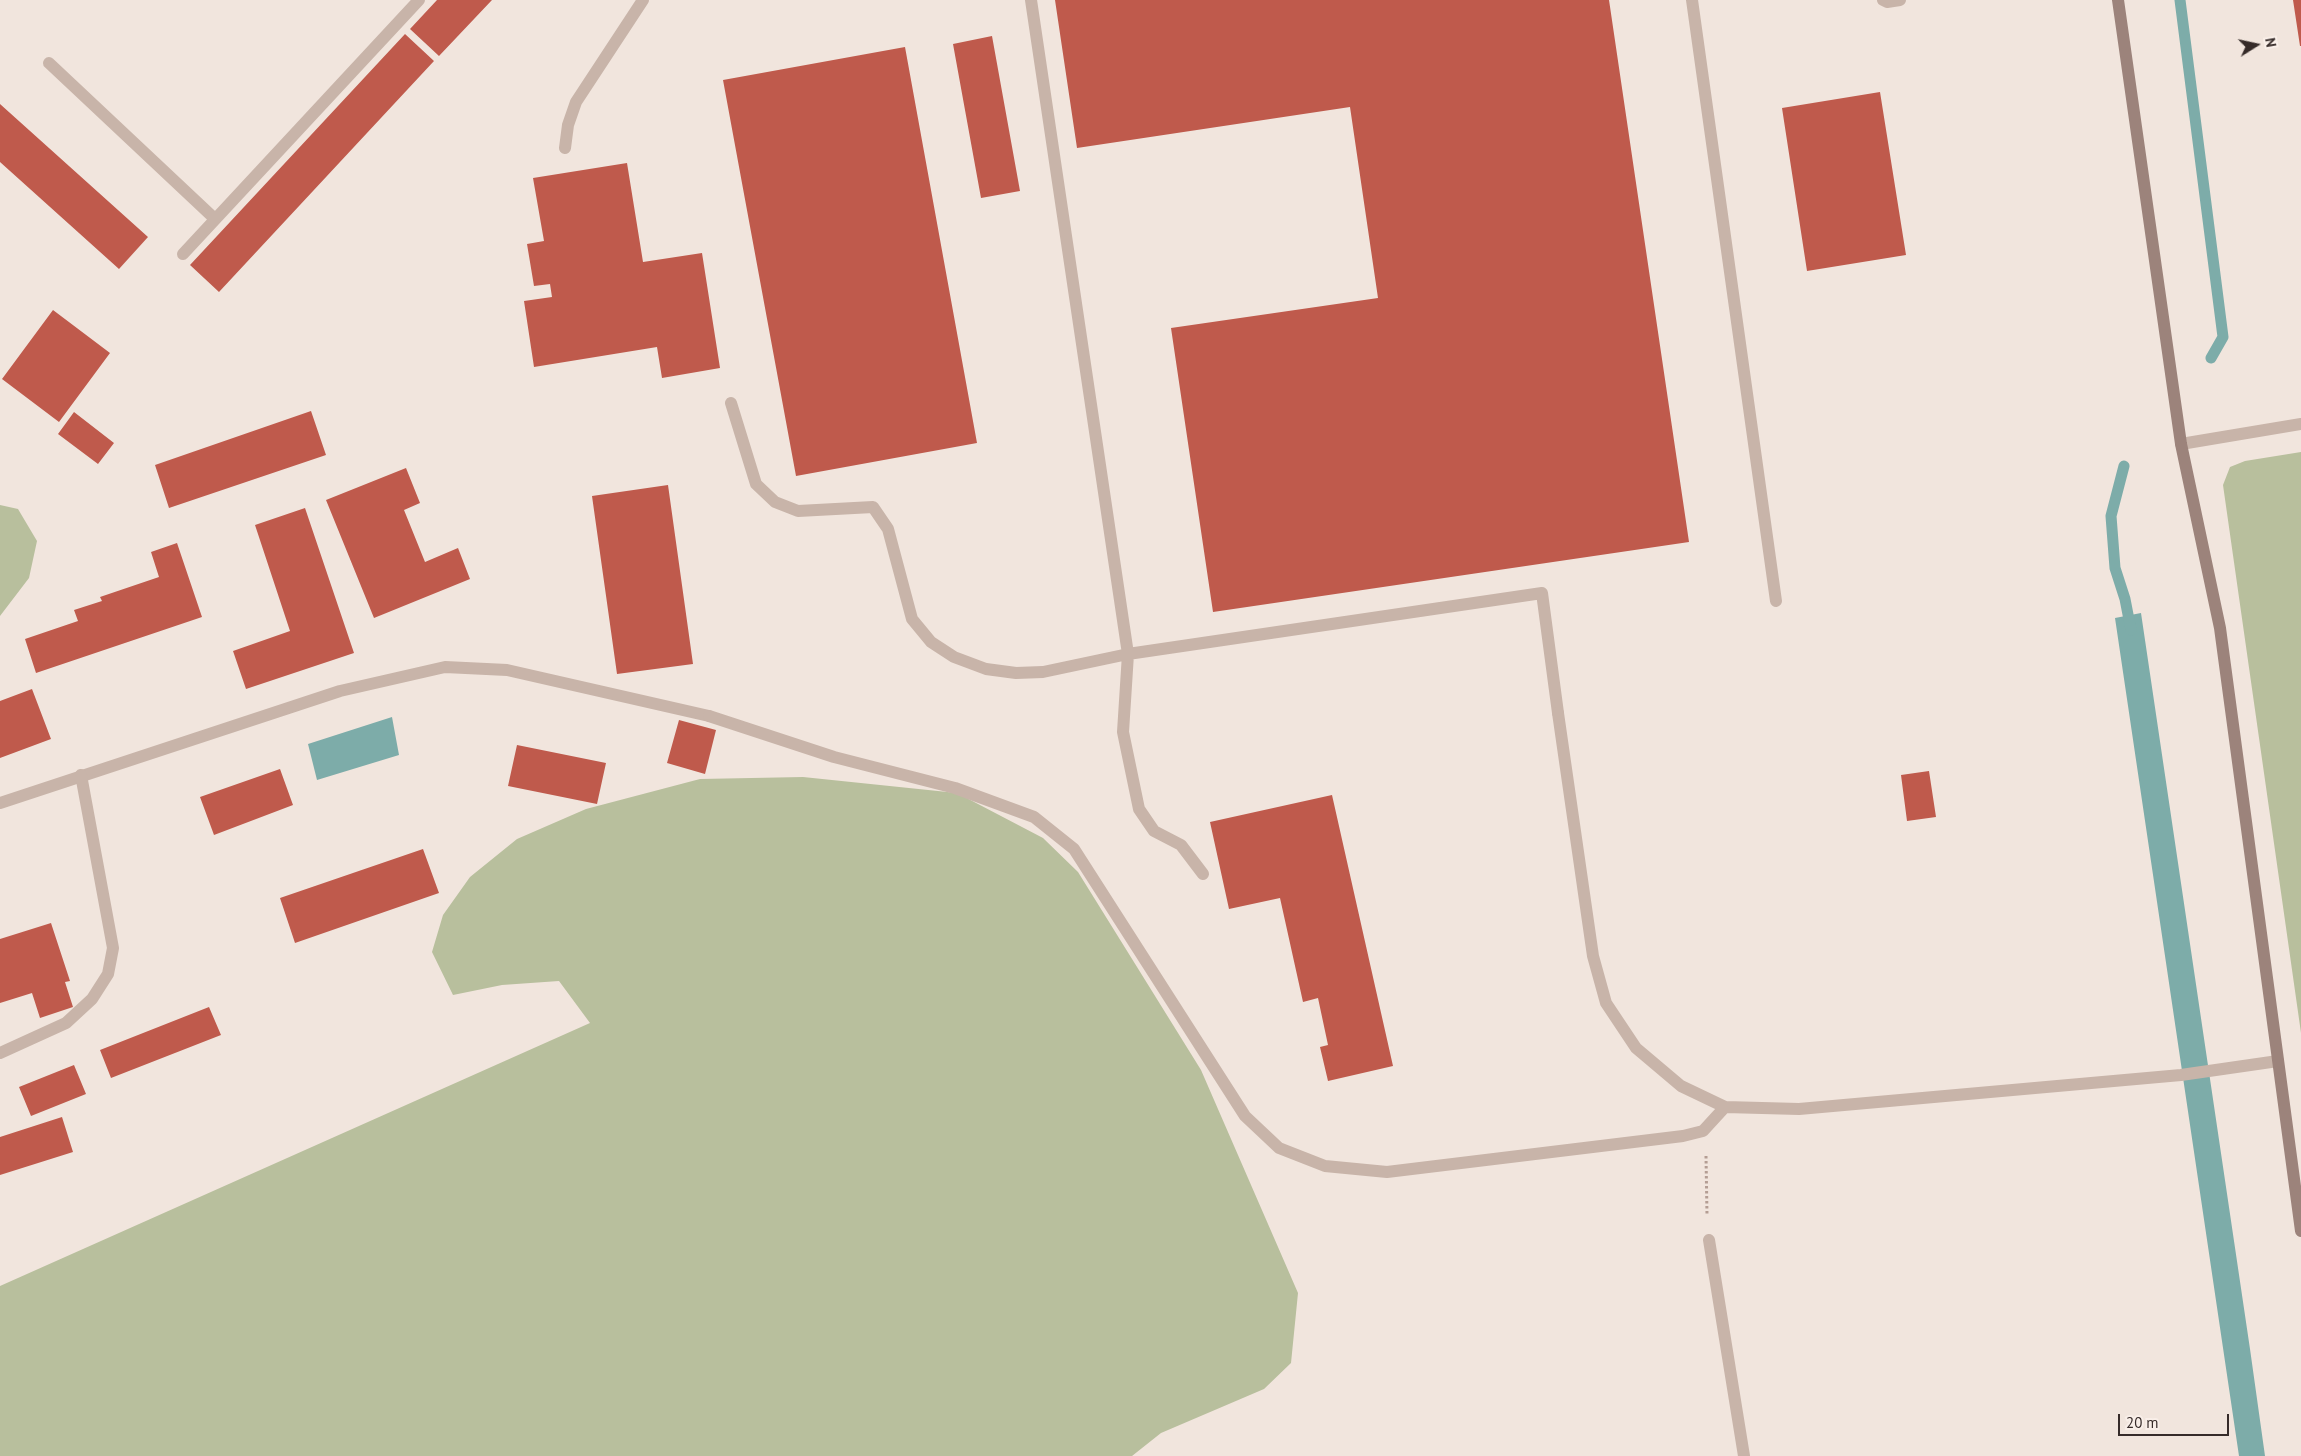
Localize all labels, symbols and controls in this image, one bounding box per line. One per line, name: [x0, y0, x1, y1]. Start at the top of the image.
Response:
north arrow: [2231, 20, 2281, 70]
text: N: [2261, 36, 2280, 48]
scale bar: [2121, 1404, 2232, 1436]
text: 20 m: [2126, 1413, 2159, 1432]

